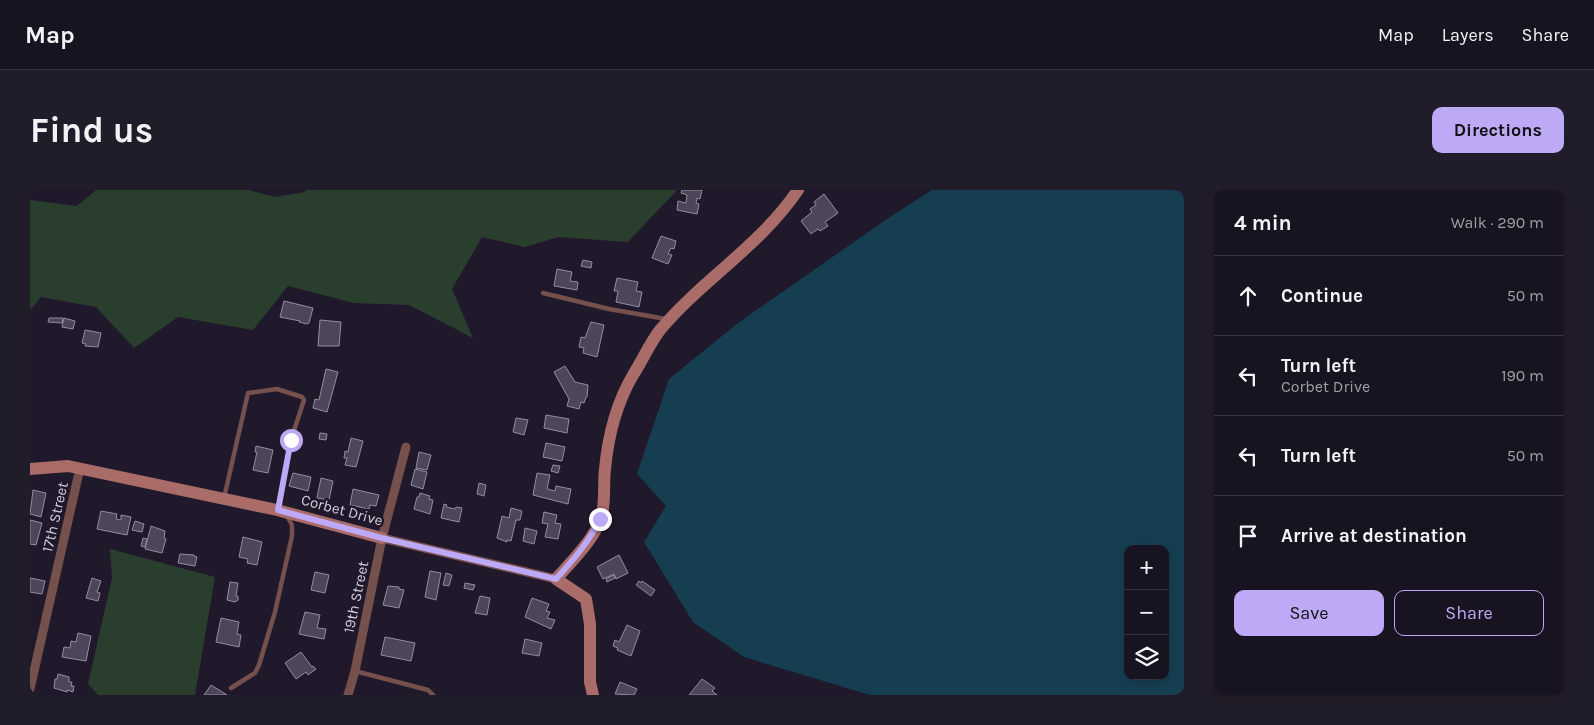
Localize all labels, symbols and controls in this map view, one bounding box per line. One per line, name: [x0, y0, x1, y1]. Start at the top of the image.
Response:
text: Map: [25, 21, 75, 49]
text: Map: [1378, 24, 1414, 46]
text: Layers: [1442, 24, 1494, 46]
text: Share: [1522, 24, 1569, 46]
button: Directions: [1432, 107, 1564, 153]
text: Find us: [30, 110, 153, 151]
text: 4 min: [1234, 211, 1292, 235]
text: Walk · 290 m: [1451, 213, 1544, 232]
icon: ahead: [1234, 282, 1262, 310]
text: Continue: [1281, 285, 1363, 307]
text: 50 m: [1507, 286, 1544, 305]
text: Turn left: [1281, 355, 1356, 377]
icon: left: [1234, 362, 1262, 390]
text: 190 m: [1501, 366, 1544, 385]
text: Corbet Drive: [1281, 377, 1370, 396]
route start: [280, 429, 303, 452]
icon: left: [1234, 442, 1262, 470]
text: Turn left: [1281, 445, 1356, 467]
text: 50 m: [1507, 446, 1544, 465]
street label: 17th Street: [38, 480, 72, 554]
street label: Corbet Drive: [299, 490, 385, 530]
route end: [589, 508, 612, 531]
icon: arrive: [1234, 522, 1262, 550]
text: Arrive at destination: [1281, 525, 1467, 547]
map controls: [1124, 545, 1169, 680]
button: +: [1124, 545, 1169, 590]
street label: 19th Street: [340, 559, 372, 635]
button: −: [1124, 590, 1169, 635]
button: Save: [1234, 590, 1384, 636]
button: Share: [1394, 590, 1544, 636]
button: layers: [1124, 635, 1169, 680]

